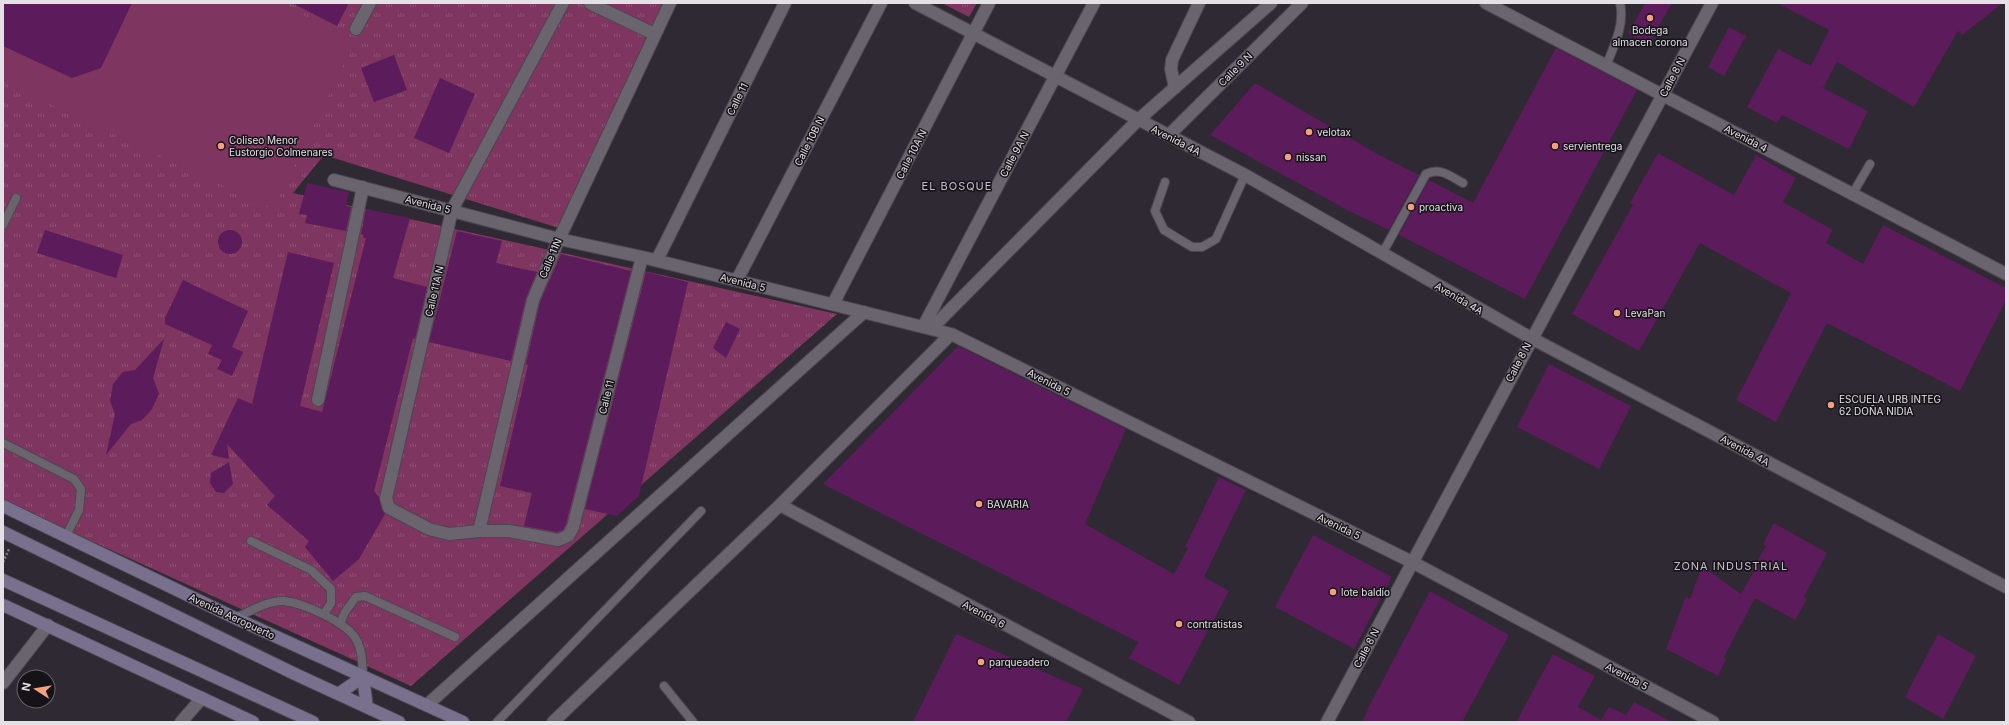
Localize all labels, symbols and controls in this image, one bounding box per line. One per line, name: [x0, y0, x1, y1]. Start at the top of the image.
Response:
marker: Bodega almacen corona: [1645, 13, 1655, 23]
place label: Bodega almacen corona: [1612, 24, 1688, 48]
street label: Calle 9 N: [1216, 50, 1254, 88]
street label: Calle 8 N: [1657, 55, 1687, 99]
street label: Calle 11: [724, 81, 750, 117]
street label: Calle 10B N: [791, 114, 827, 168]
street label: Avenida 4A: [1149, 122, 1203, 158]
street label: Avenida 4: [1722, 122, 1770, 154]
place label: velotax: [1317, 126, 1352, 138]
street label: Calle 10A N: [893, 127, 929, 181]
marker: velotax: [1304, 127, 1314, 137]
street label: Calle 9A N: [997, 129, 1031, 179]
place label: Coliseo Menor Eustorgio Colmenares: [229, 134, 333, 158]
place label: servientrega: [1563, 140, 1622, 152]
marker: Coliseo Menor Eustorgio Colmenares: [216, 141, 226, 151]
marker: servientrega: [1550, 141, 1560, 151]
place label: nissan: [1296, 151, 1327, 163]
marker: nissan: [1283, 152, 1293, 162]
district label: EL BOSQUE: [922, 179, 992, 193]
street label: Avenida 5: [404, 193, 452, 215]
place label: proactiva: [1419, 201, 1463, 213]
marker: proactiva: [1406, 202, 1416, 212]
street label: Calle 11N: [536, 236, 564, 280]
street label: Calle 11A N: [422, 264, 446, 318]
street label: Avenida 5: [719, 271, 767, 293]
street label: Avenida 4A: [1433, 279, 1485, 317]
place label: LevaPan: [1625, 307, 1665, 319]
marker: LevaPan: [1612, 308, 1622, 318]
street label: Calle 8 N: [1503, 340, 1533, 384]
street label: Avenida 5: [1026, 366, 1072, 398]
street label: Calle 11: [596, 379, 616, 415]
place label: ESCUELA URB INTEG 62 DOÑA NIDIA: [1839, 393, 1941, 417]
marker: ESCUELA URB INTEG 62 DOÑA NIDIA: [1826, 400, 1836, 410]
street label: Avenida 4A: [1718, 432, 1772, 468]
place label: BAVARIA: [987, 498, 1029, 510]
marker: BAVARIA: [974, 499, 984, 509]
street label: Avenida 5: [1316, 510, 1362, 542]
district label: ZONA INDUSTRIAL: [1674, 559, 1788, 573]
place label: lote baldío: [1341, 586, 1390, 598]
marker: lote baldío: [1328, 587, 1338, 597]
street label: Avenida Aeropuerto: [187, 591, 277, 641]
street label: Avenida 6: [961, 598, 1007, 630]
place label: contratistas: [1187, 618, 1242, 630]
marker: contratistas: [1174, 619, 1184, 629]
street label: Calle 8 N: [1351, 626, 1381, 670]
place label: parqueadero: [989, 656, 1050, 668]
marker: parqueadero: [976, 657, 986, 667]
street label: Avenida 5: [1604, 660, 1650, 692]
north arrow: [16, 669, 56, 709]
text: N: [18, 681, 34, 692]

